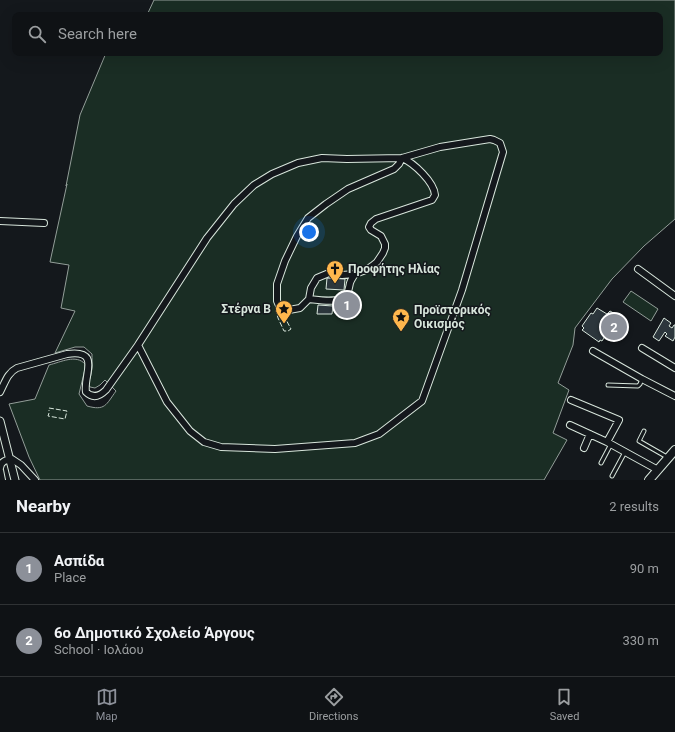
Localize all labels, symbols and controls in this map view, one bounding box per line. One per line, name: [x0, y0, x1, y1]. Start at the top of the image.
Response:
search box: [12, 12, 663, 56]
icon: search: [26, 23, 48, 45]
text: Search here: [58, 25, 137, 43]
your location: [299, 222, 319, 242]
church icon: Προφήτης Ηλίας: [325, 259, 345, 284]
place label: Προφήτης Ηλίας: [348, 262, 440, 276]
pin: 1: [334, 290, 360, 320]
place icon: Στέρνα Β: [274, 299, 294, 324]
place label: Στέρνα Β: [221, 302, 271, 316]
place label: Προϊστορικός Οικισμός: [414, 303, 491, 331]
place icon: Προϊστορικός Οικισμός: [391, 307, 411, 332]
pin: 2: [601, 312, 627, 342]
text: Nearby: [16, 496, 71, 516]
text: 2 results: [609, 499, 659, 514]
text: Ασπίδα: [54, 552, 104, 570]
text: 1: [25, 561, 33, 576]
text: 90 m: [630, 561, 659, 576]
text: Place: [54, 570, 86, 585]
text: 6ο Δημοτικό Σχολείο Άργους: [54, 624, 255, 642]
text: 2: [25, 633, 33, 648]
text: 330 m: [622, 633, 659, 648]
text: School · Ιολάου: [54, 642, 144, 657]
tab: Map: [96, 686, 118, 723]
tab: Directions: [309, 686, 358, 723]
tab: Saved: [550, 686, 579, 723]

